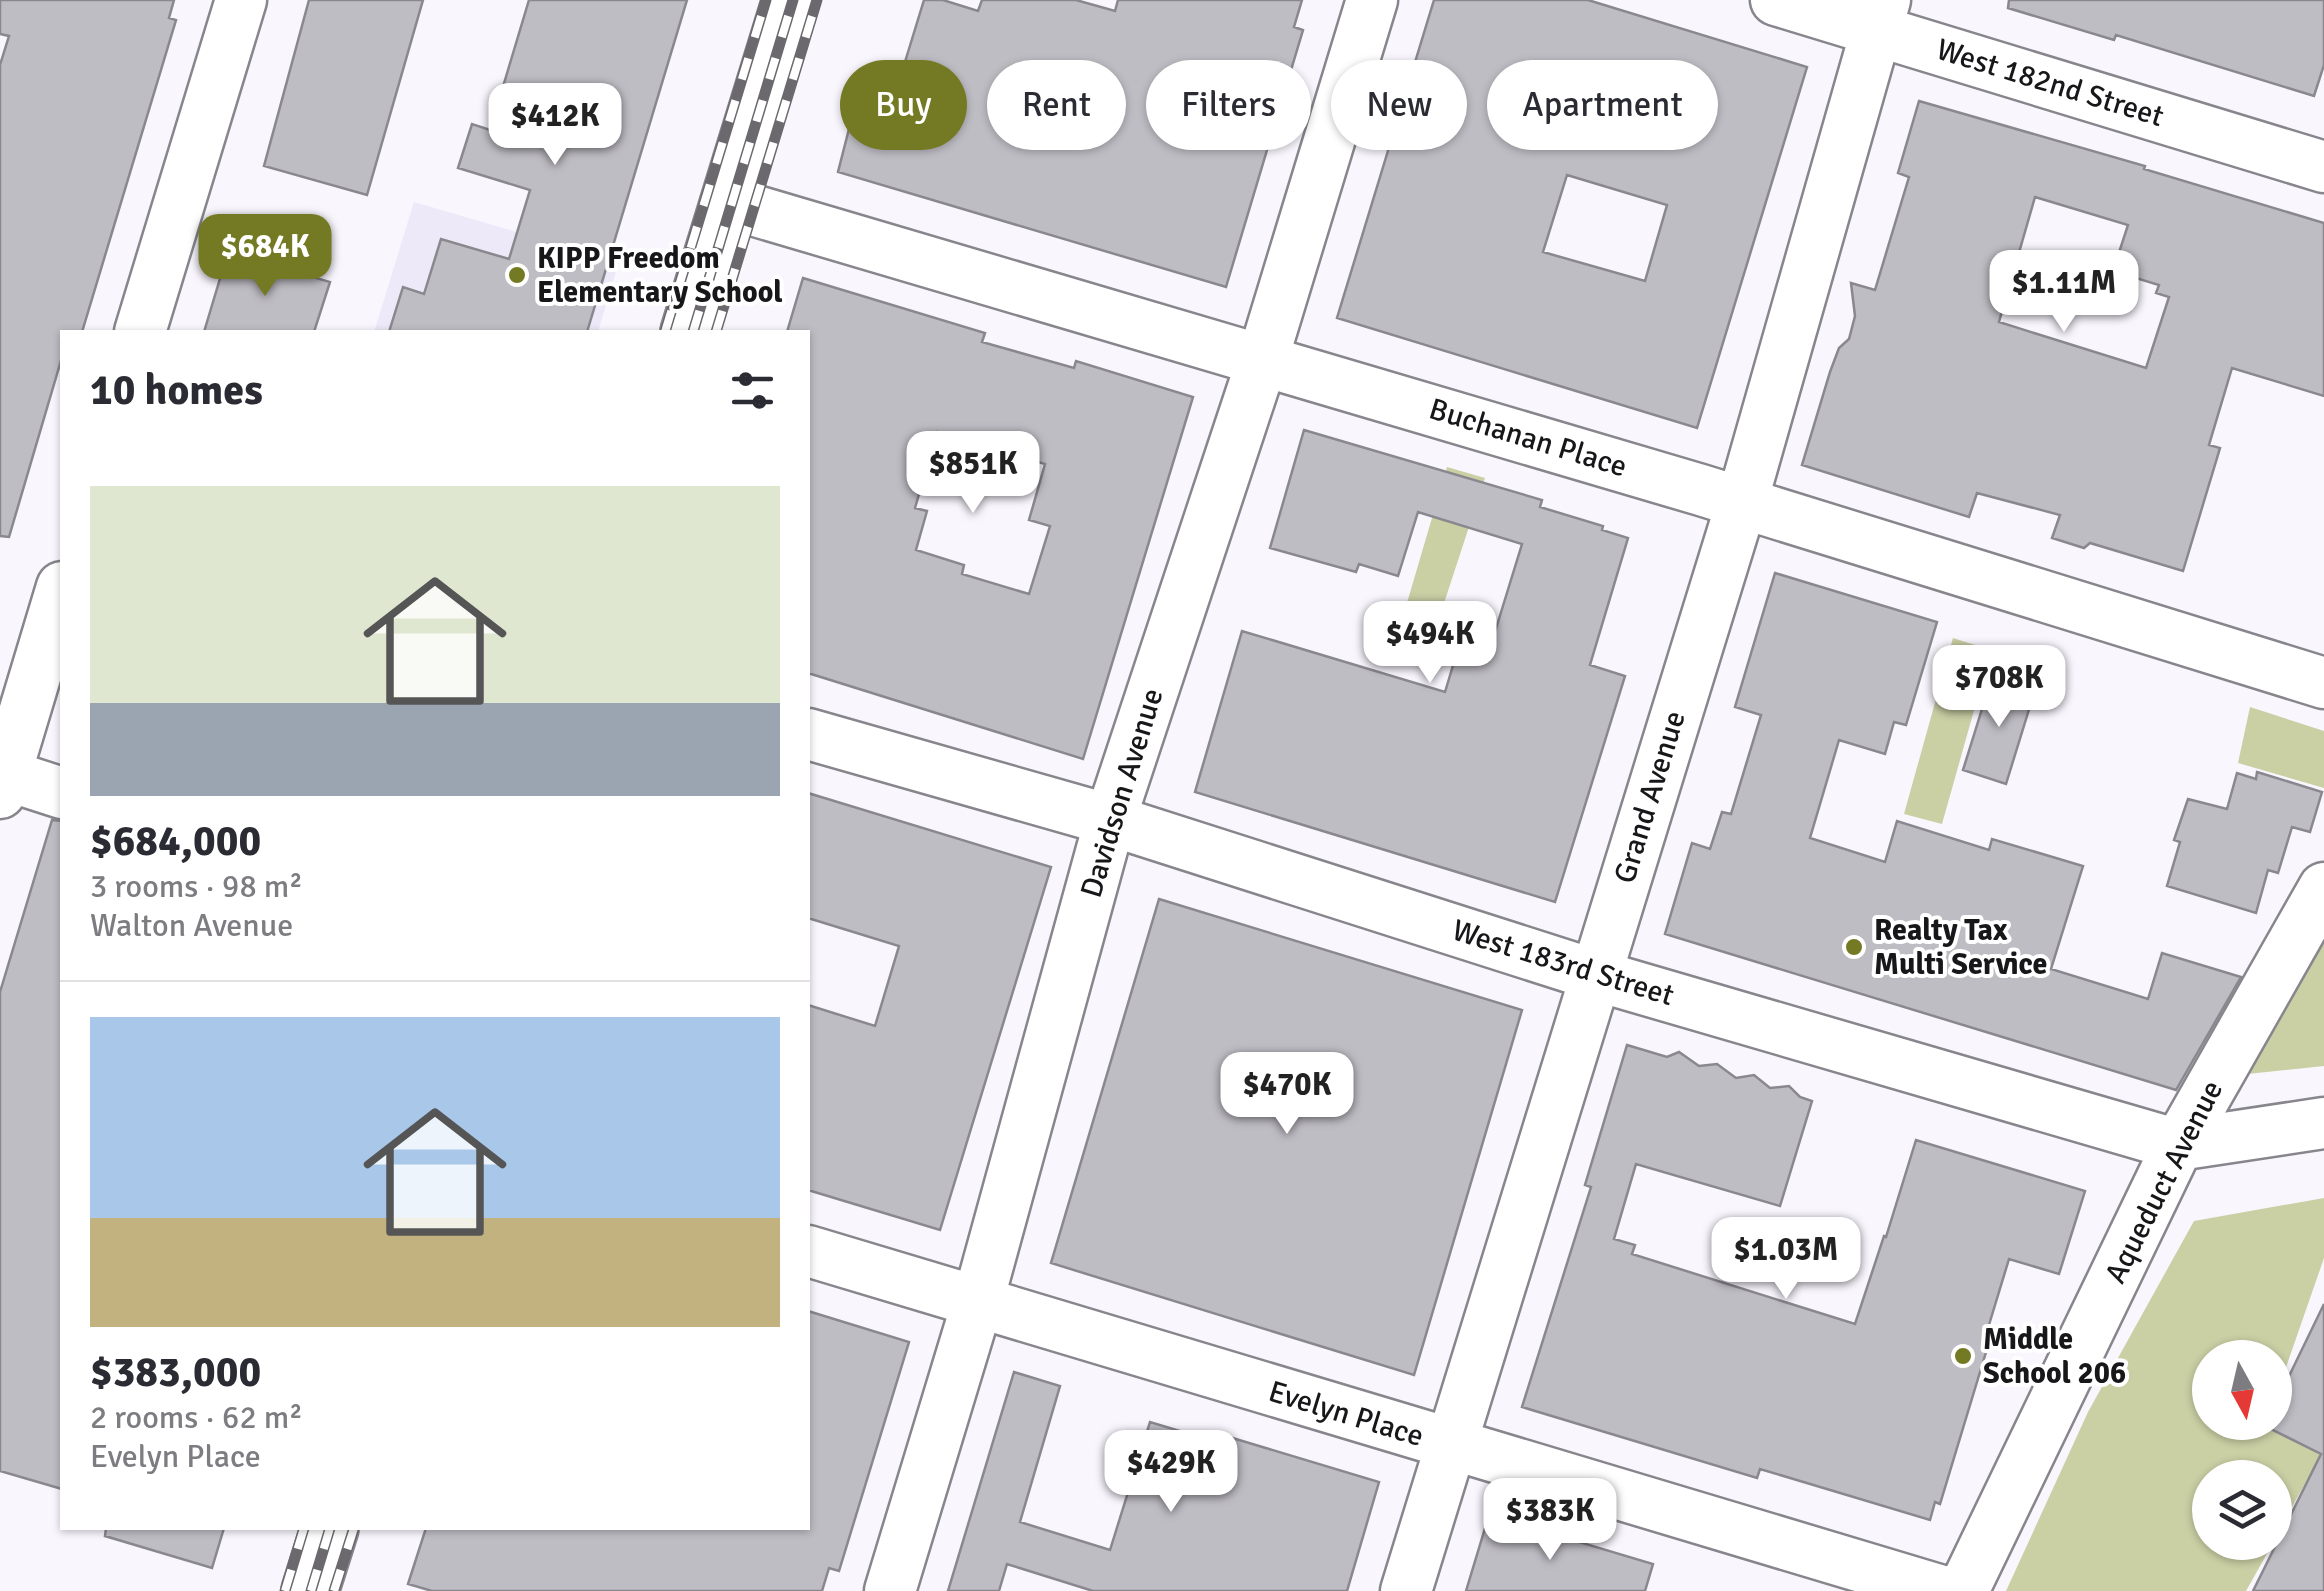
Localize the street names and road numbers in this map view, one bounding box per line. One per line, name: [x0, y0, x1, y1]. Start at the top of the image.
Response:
street label: West 182nd Street: [1932, 31, 2168, 135]
street label: Buchanan Place: [1425, 390, 1631, 486]
street label: Davidson Avenue: [1073, 684, 1171, 902]
street label: Grand Avenue: [1606, 706, 1694, 888]
street label: West 183rd Street: [1448, 912, 1678, 1014]
street label: Aqueduct Avenue: [2097, 1074, 2231, 1290]
street label: Evelyn Place: [1264, 1373, 1428, 1455]

